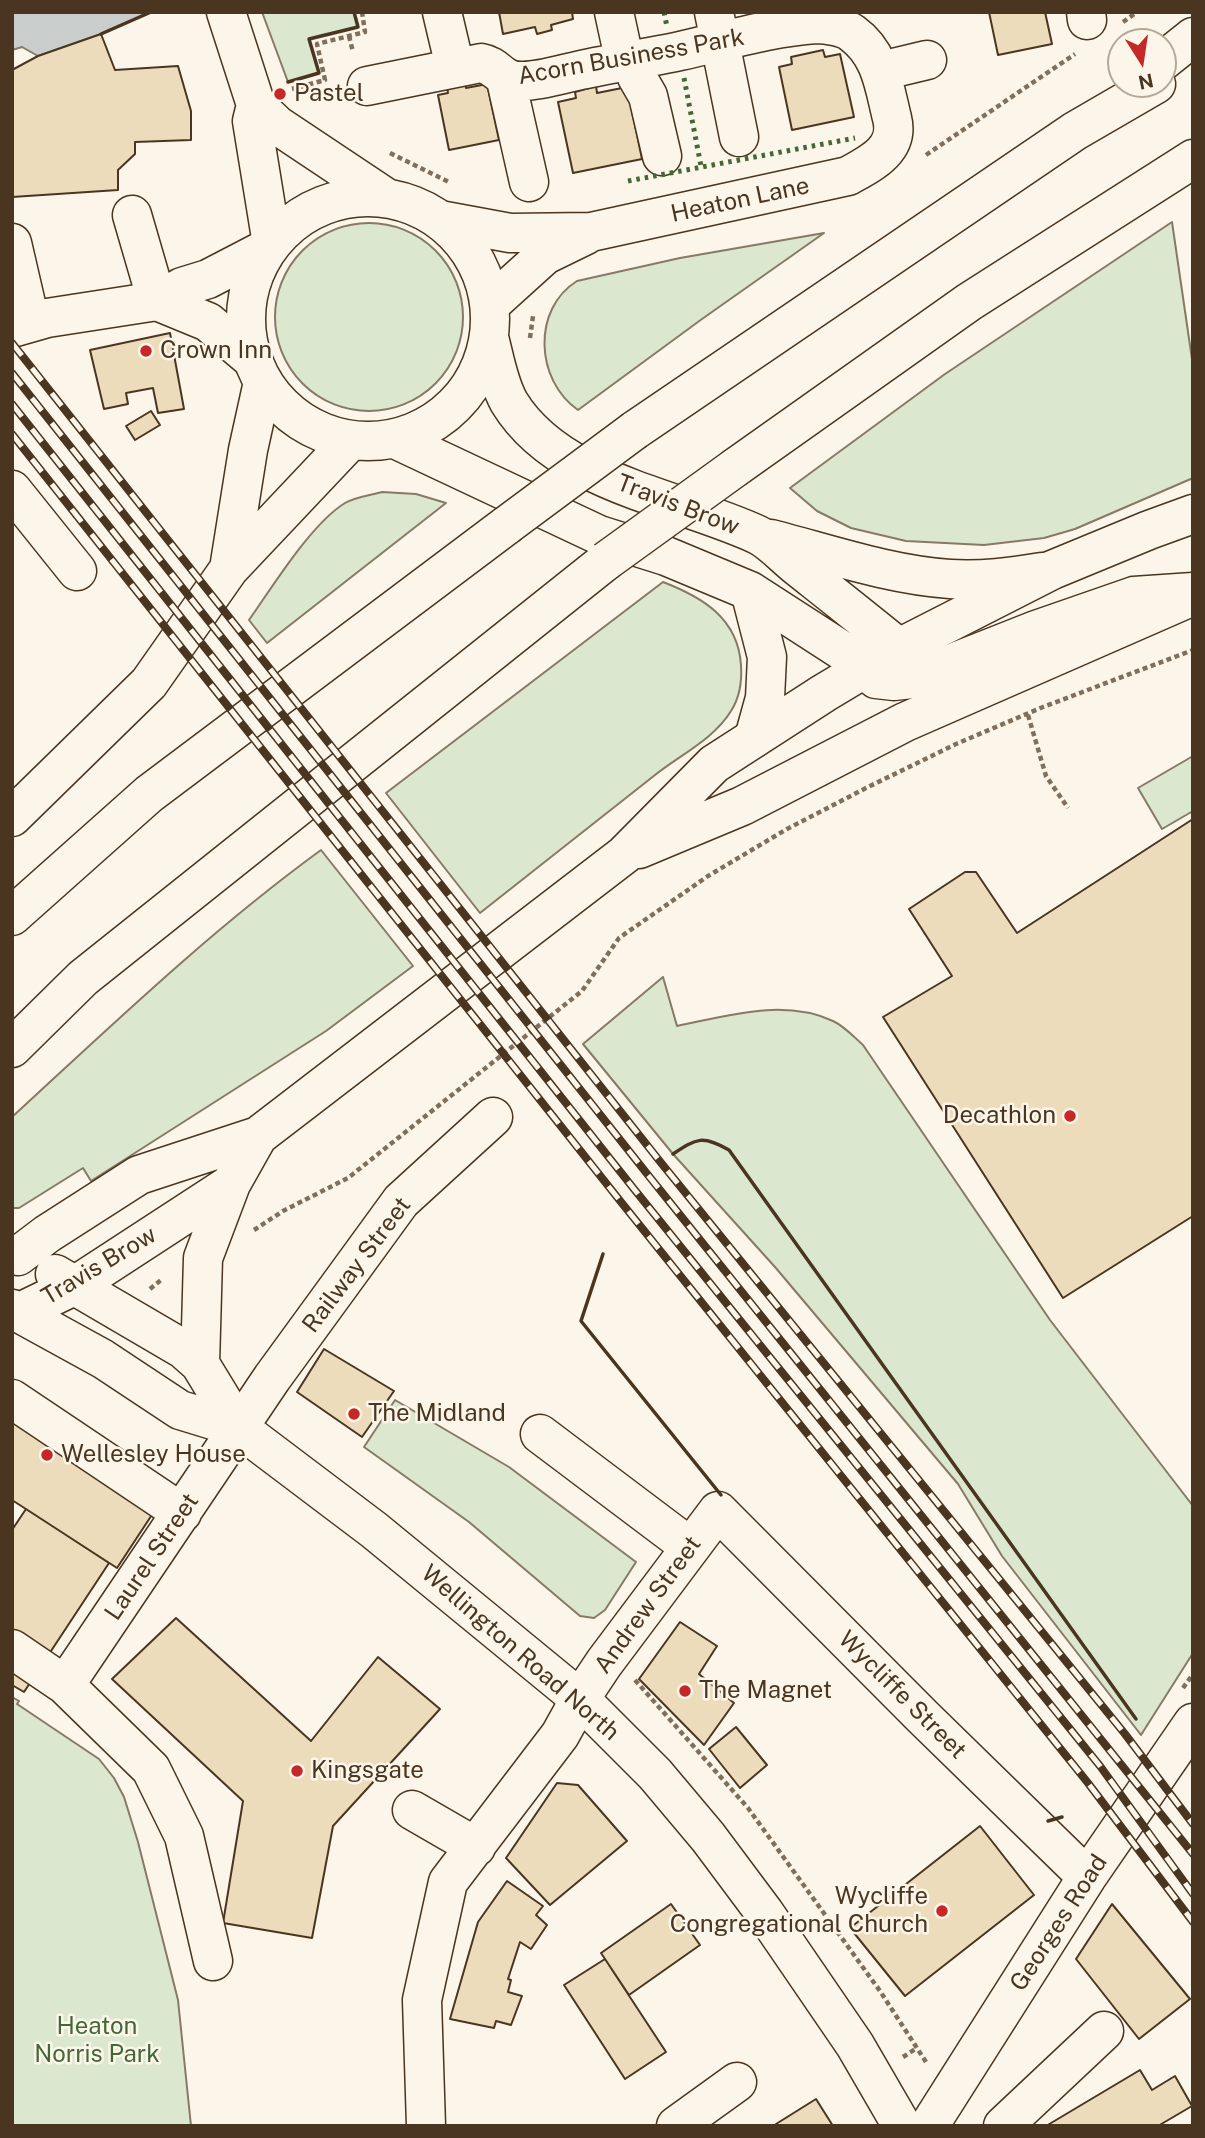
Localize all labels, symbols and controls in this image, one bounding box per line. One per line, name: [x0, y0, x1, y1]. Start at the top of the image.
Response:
street label: Acorn Business Park: [516, 23, 746, 91]
north arrow: [1107, 28, 1177, 98]
text: N: [1136, 69, 1156, 94]
place label: Pastel: [294, 80, 364, 108]
marker: Pastel: [272, 86, 288, 102]
street label: Heaton Lane: [668, 171, 812, 229]
place label: Crown Inn: [160, 337, 272, 365]
marker: Crown Inn: [138, 343, 154, 359]
street label: Travis Brow: [613, 468, 743, 542]
place label: Decathlon: [943, 1102, 1056, 1130]
marker: Decathlon: [1062, 1108, 1078, 1124]
street label: Railway Street: [297, 1192, 417, 1338]
street label: Travis Brow: [36, 1221, 162, 1311]
place label: The Midland: [368, 1400, 506, 1428]
marker: The Midland: [346, 1406, 362, 1422]
place label: Wellesley House: [61, 1441, 246, 1469]
marker: Wellesley House: [39, 1447, 55, 1463]
street label: Laurel Street: [99, 1488, 205, 1626]
street label: Andrew Street: [589, 1531, 707, 1679]
street label: Wellington Road North: [415, 1559, 625, 1747]
street label: Wycliffe Street: [832, 1625, 972, 1765]
place label: The Magnet: [699, 1677, 832, 1705]
marker: The Magnet: [677, 1683, 693, 1699]
place label: Kingsgate: [311, 1757, 424, 1785]
marker: Kingsgate: [289, 1763, 305, 1779]
street label: Georges Road: [1004, 1849, 1114, 1997]
place label: Wycliffe Congregational Church: [670, 1883, 928, 1939]
marker: Wycliffe Congregational Church: [934, 1903, 950, 1919]
park label: Heaton Norris Park: [34, 2013, 160, 2069]

